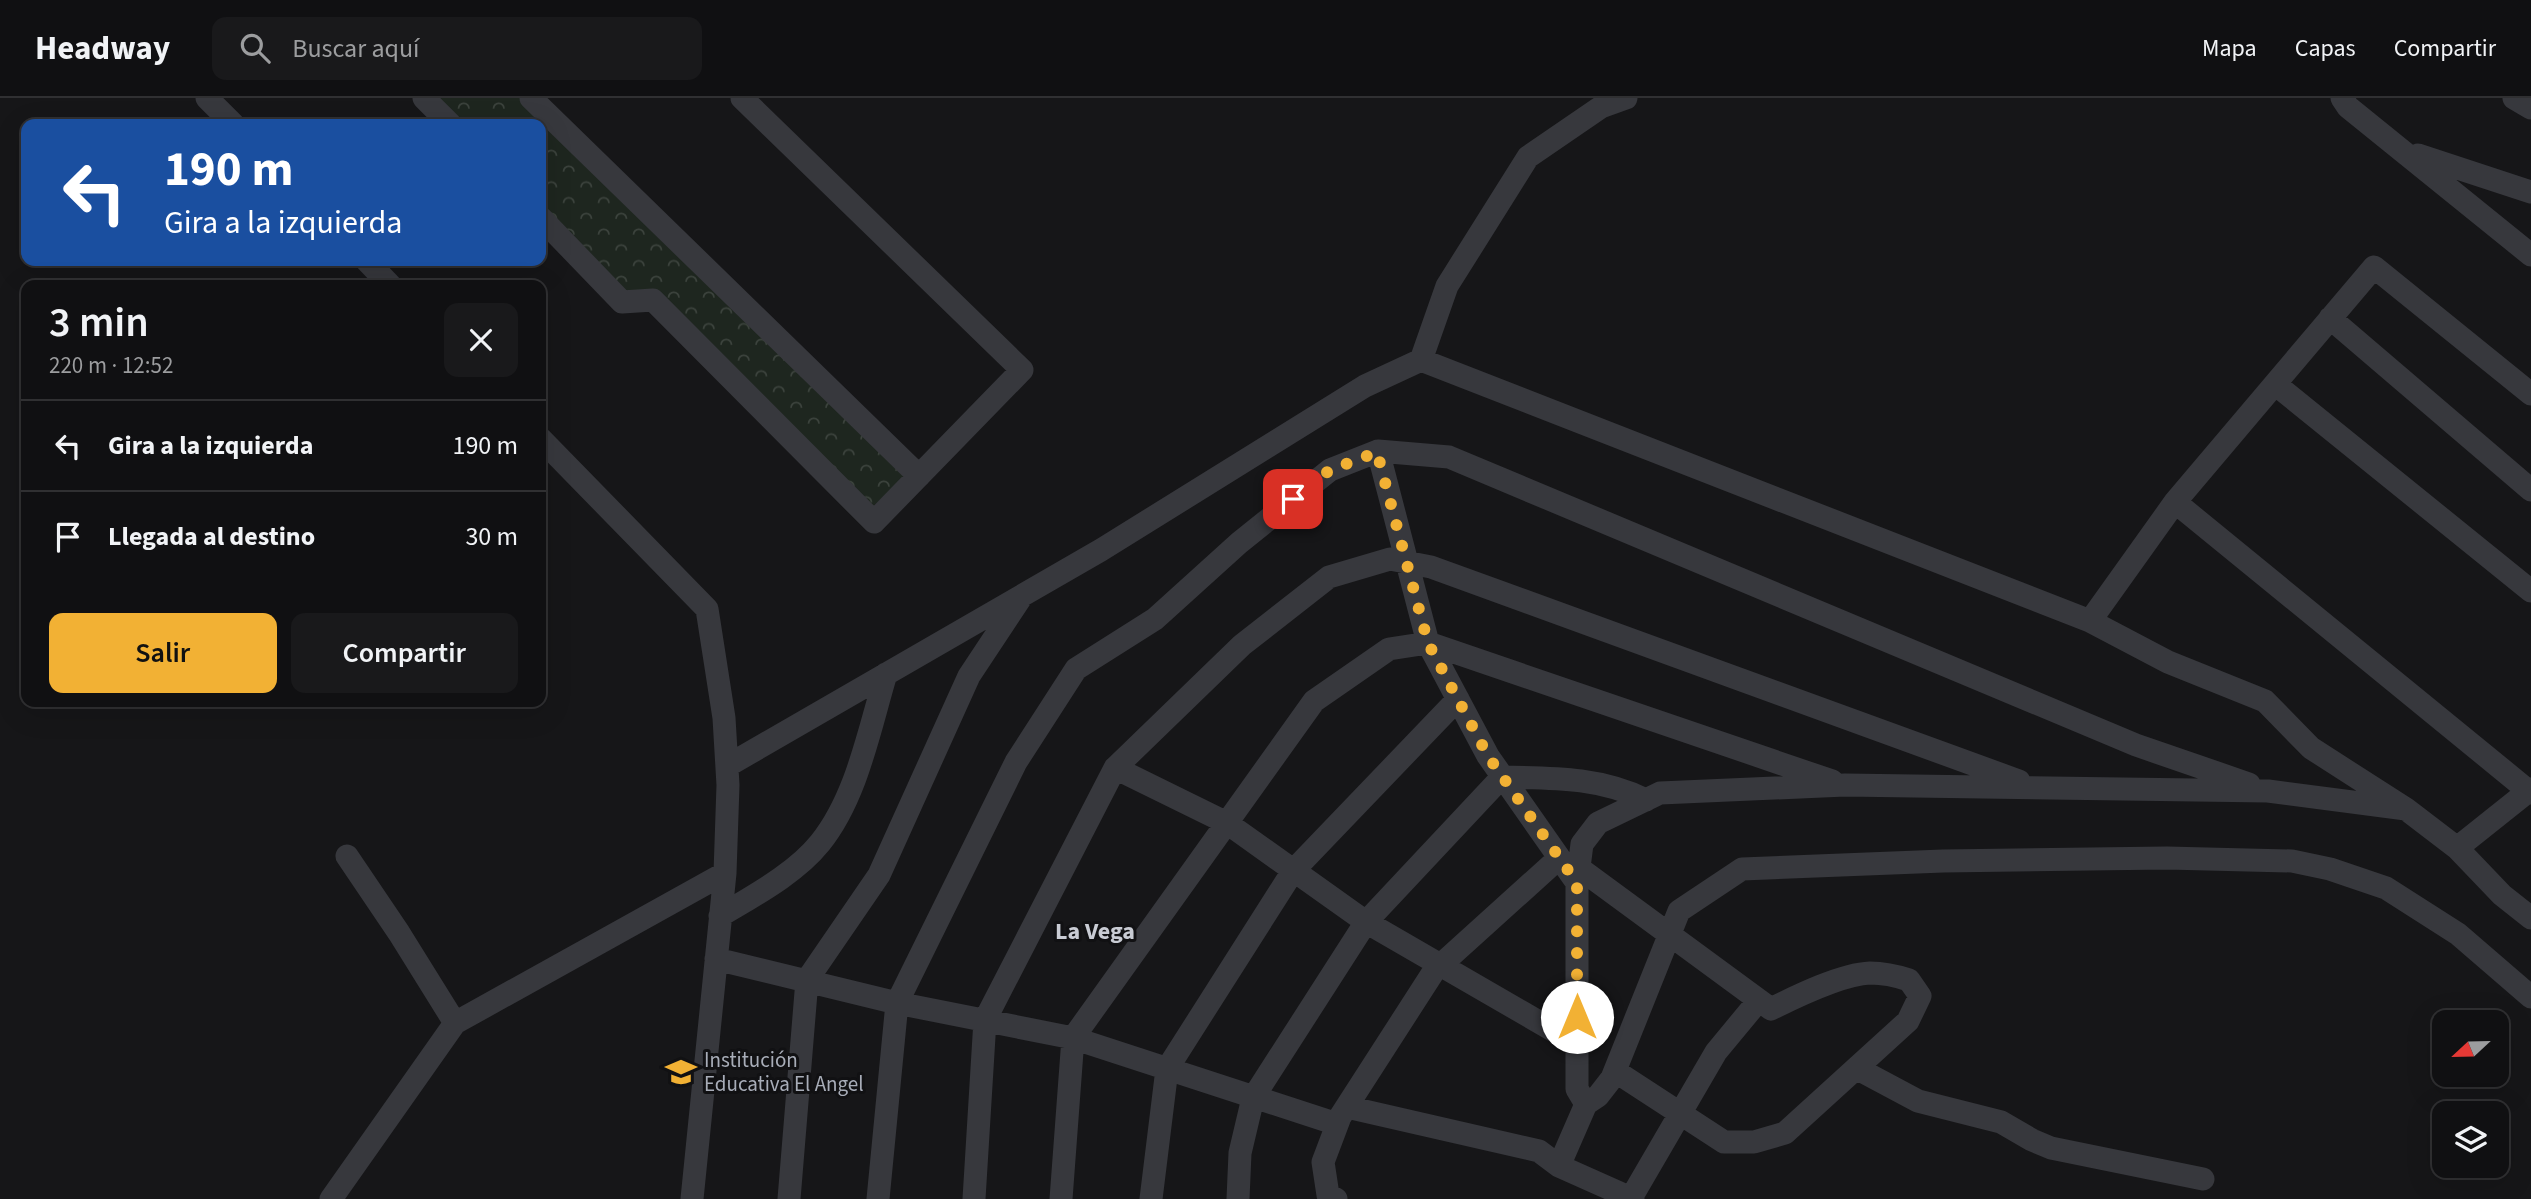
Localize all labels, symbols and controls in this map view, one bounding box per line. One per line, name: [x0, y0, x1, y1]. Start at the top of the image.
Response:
search box: [212, 17, 702, 80]
text: Headway: [35, 25, 170, 72]
icon: search: [236, 29, 274, 67]
text: Buscar aquí: [292, 30, 419, 67]
text: Mapa: [2202, 31, 2257, 66]
text: Capas: [2295, 31, 2356, 66]
text: Compartir: [2394, 31, 2496, 66]
text: 190 m: [164, 135, 293, 205]
icon: left: [49, 147, 140, 238]
text: Gira a la izquierda: [164, 200, 402, 246]
text: 3 min: [49, 293, 149, 353]
button: close: [444, 303, 518, 377]
text: 220 m · 12:52: [49, 349, 173, 382]
icon: left: [49, 427, 87, 465]
text: Gira a la izquierda: [108, 427, 313, 464]
text: 190 m: [452, 427, 518, 464]
pin: [1263, 469, 1323, 529]
icon: arrive: [1274, 480, 1312, 518]
icon: arrive: [49, 518, 87, 556]
text: Llegada al destino: [108, 518, 315, 555]
text: 30 m: [465, 518, 518, 555]
button: Salir: [49, 613, 277, 693]
button: Compartir: [291, 613, 518, 693]
district label: La Vega: [1055, 914, 1135, 949]
position arrow: [1540, 980, 1614, 1054]
north arrow: [2432, 1010, 2510, 1087]
map controls: [2432, 1010, 2509, 1178]
place label: Institución Educativa El Angel: [704, 1045, 864, 1099]
school or university icon: Institución Educativa El Angel: [664, 1055, 698, 1089]
button: layers: [2432, 1101, 2509, 1178]

